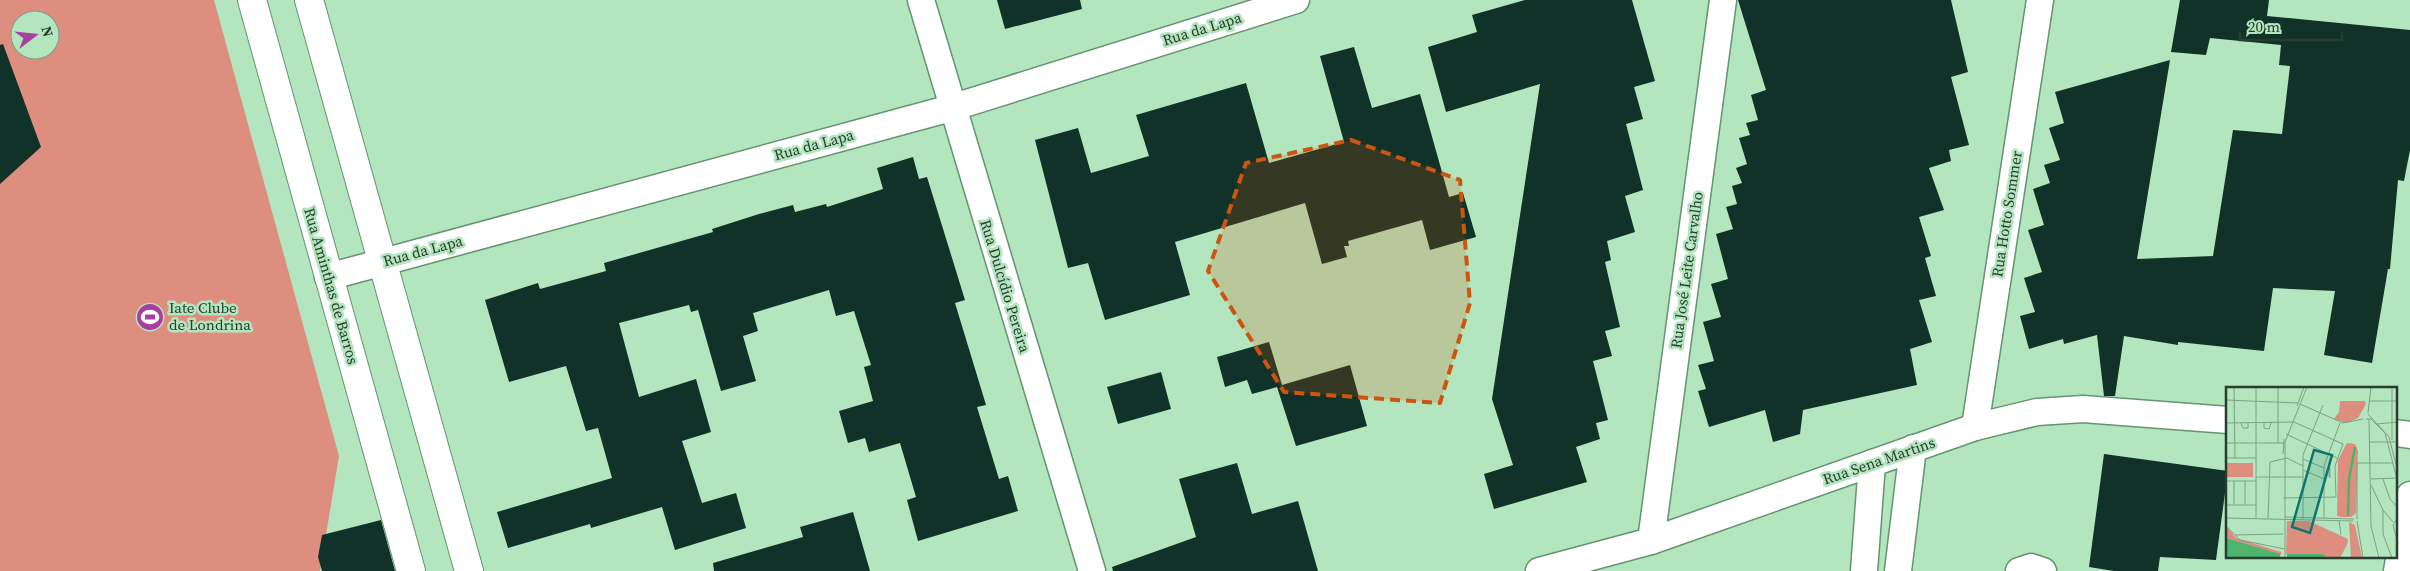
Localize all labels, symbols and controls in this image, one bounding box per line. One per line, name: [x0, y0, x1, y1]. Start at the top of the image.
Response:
street label: Rua da Lapa: [1160, 6, 1244, 50]
north arrow: [10, 10, 60, 60]
scale bar: [2240, 10, 2342, 42]
text: 20 m: [2248, 16, 2280, 37]
text: N: [36, 24, 59, 39]
street label: Rua da Lapa: [772, 124, 856, 165]
street label: Rua Hotto Sommer: [1986, 149, 2027, 279]
street label: Rua José Leite Carvalho: [1665, 190, 1708, 350]
street label: Rua Aminthas de Barros: [299, 205, 364, 367]
street label: Rua Dulcídio Pereira: [975, 217, 1036, 355]
street label: Rua da Lapa: [381, 230, 465, 271]
place label: Iate Clube de Londrina: [169, 297, 251, 335]
sports icon: Iate Clube de Londrina: [135, 302, 165, 332]
inset map: [2226, 387, 2398, 558]
street label: Rua Sena Martins: [1820, 431, 1938, 490]

